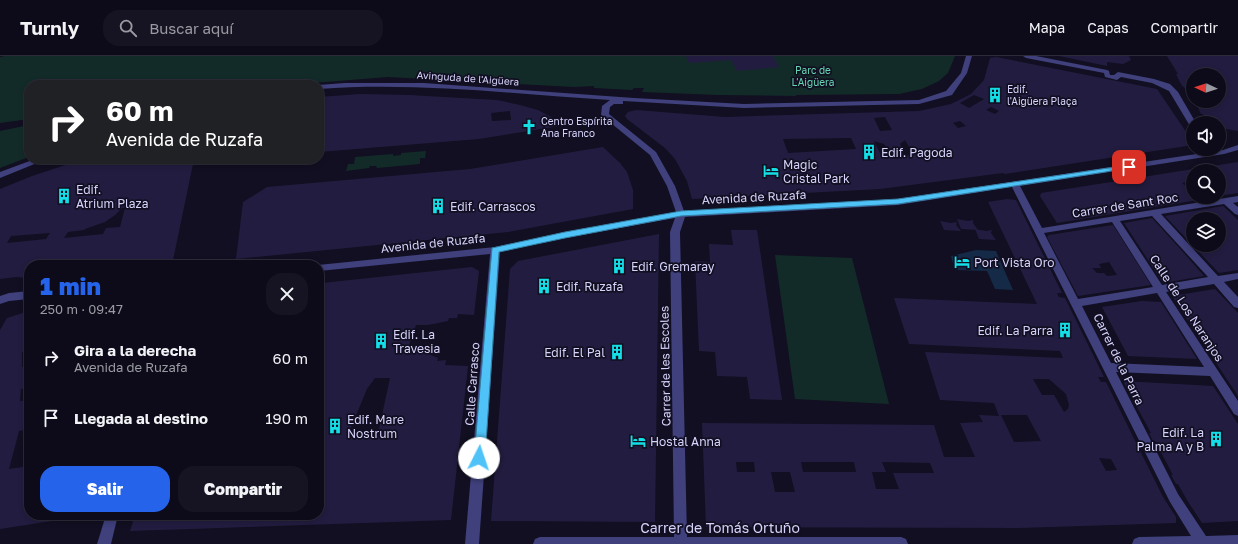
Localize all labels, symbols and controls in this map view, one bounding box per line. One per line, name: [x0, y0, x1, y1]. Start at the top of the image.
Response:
search box: [103, 10, 383, 46]
text: Turnly: [20, 16, 79, 39]
icon: search: [117, 17, 139, 39]
text: Buscar aquí: [149, 19, 233, 37]
text: Mapa: [1029, 19, 1065, 36]
text: Capas: [1087, 19, 1129, 36]
text: Compartir: [1151, 19, 1218, 36]
park label: Parc de L'Aigüera: [792, 64, 834, 88]
street label: Avinguda de l'Aigüera: [416, 68, 520, 88]
north arrow: [1186, 68, 1226, 108]
map controls: [1186, 68, 1226, 252]
place label: Edif. l'Aigüera Plaça: [1007, 83, 1077, 107]
building icon: Edif. l'Aigüera Plaça: [986, 86, 1004, 104]
text: 60 m: [106, 94, 173, 127]
icon: right: [40, 96, 92, 148]
place label: Centro Espírita Ana Franco: [541, 115, 612, 139]
button: sound: [1186, 116, 1226, 156]
church icon: Centro Espírita Ana Franco: [520, 118, 538, 136]
text: Avenida de Ruzafa: [106, 128, 263, 150]
building icon: Edif. Pagoda: [860, 143, 878, 161]
place label: Edif. Pagoda: [881, 145, 953, 160]
pin: [1112, 150, 1146, 184]
icon: arrive: [1118, 156, 1140, 178]
place label: Magic Cristal Park: [783, 157, 850, 186]
hotel icon: Magic Cristal Park: [762, 162, 780, 180]
button: search: [1186, 164, 1226, 204]
place label: Edif. Atrium Plaza: [76, 182, 149, 211]
building icon: Edif. Atrium Plaza: [55, 187, 73, 205]
street label: Avenida de Ruzafa: [701, 187, 807, 207]
street label: Carrer de Sant Roc: [1071, 189, 1180, 221]
building icon: Edif. Carrascos: [429, 197, 447, 215]
place label: Edif. Carrascos: [450, 199, 536, 214]
button: layers: [1186, 212, 1226, 252]
street label: Avenida de Ruzafa: [380, 230, 486, 256]
street label: Calle de Los Naranjos: [1147, 252, 1227, 364]
hotel icon: Port Vista Oro: [953, 253, 971, 271]
place label: Port Vista Oro: [974, 255, 1055, 270]
building icon: Edif. Gremaray: [610, 257, 628, 275]
place label: Edif. Gremaray: [631, 259, 715, 274]
text: 1 min: [40, 271, 101, 300]
button: close: [266, 273, 308, 315]
building icon: Edif. Ruzafa: [535, 277, 553, 295]
place label: Edif. Ruzafa: [556, 279, 623, 294]
text: 250 m · 09:47: [40, 301, 123, 317]
street label: Carrer de les Escoles: [656, 306, 674, 426]
street label: Carrer de la Parra: [1090, 311, 1148, 407]
building icon: Edif. La Parra: [1056, 321, 1074, 339]
place label: Edif. La Parra: [977, 323, 1053, 338]
place label: Edif. La Travesia: [393, 327, 440, 356]
building icon: Edif. La Travesia: [372, 332, 390, 350]
text: Gira a la derecha: [74, 341, 196, 359]
street label: Calle Carrasco: [462, 342, 482, 426]
building icon: Edif. El Pal: [608, 343, 626, 361]
place label: Edif. El Pal: [544, 345, 605, 360]
icon: right: [40, 347, 62, 369]
text: 60 m: [273, 349, 308, 367]
text: Avenida de Ruzafa: [74, 359, 188, 375]
icon: arrive: [40, 407, 62, 429]
text: Llegada al destino: [74, 409, 208, 427]
text: 190 m: [265, 409, 308, 427]
place label: Edif. Mare Nostrum: [347, 412, 404, 441]
building icon: Edif. Mare Nostrum: [326, 417, 344, 435]
place label: Edif. La Palma A y B: [1136, 425, 1204, 454]
building icon: Edif. La Palma A y B: [1207, 430, 1225, 448]
hotel icon: Hostal Anna: [629, 432, 647, 450]
place label: Hostal Anna: [650, 434, 721, 449]
position arrow: [458, 437, 500, 479]
button: Salir: [40, 466, 170, 512]
button: Compartir: [178, 466, 308, 512]
street label: Carrer de Tomás Ortuño: [640, 519, 800, 536]

